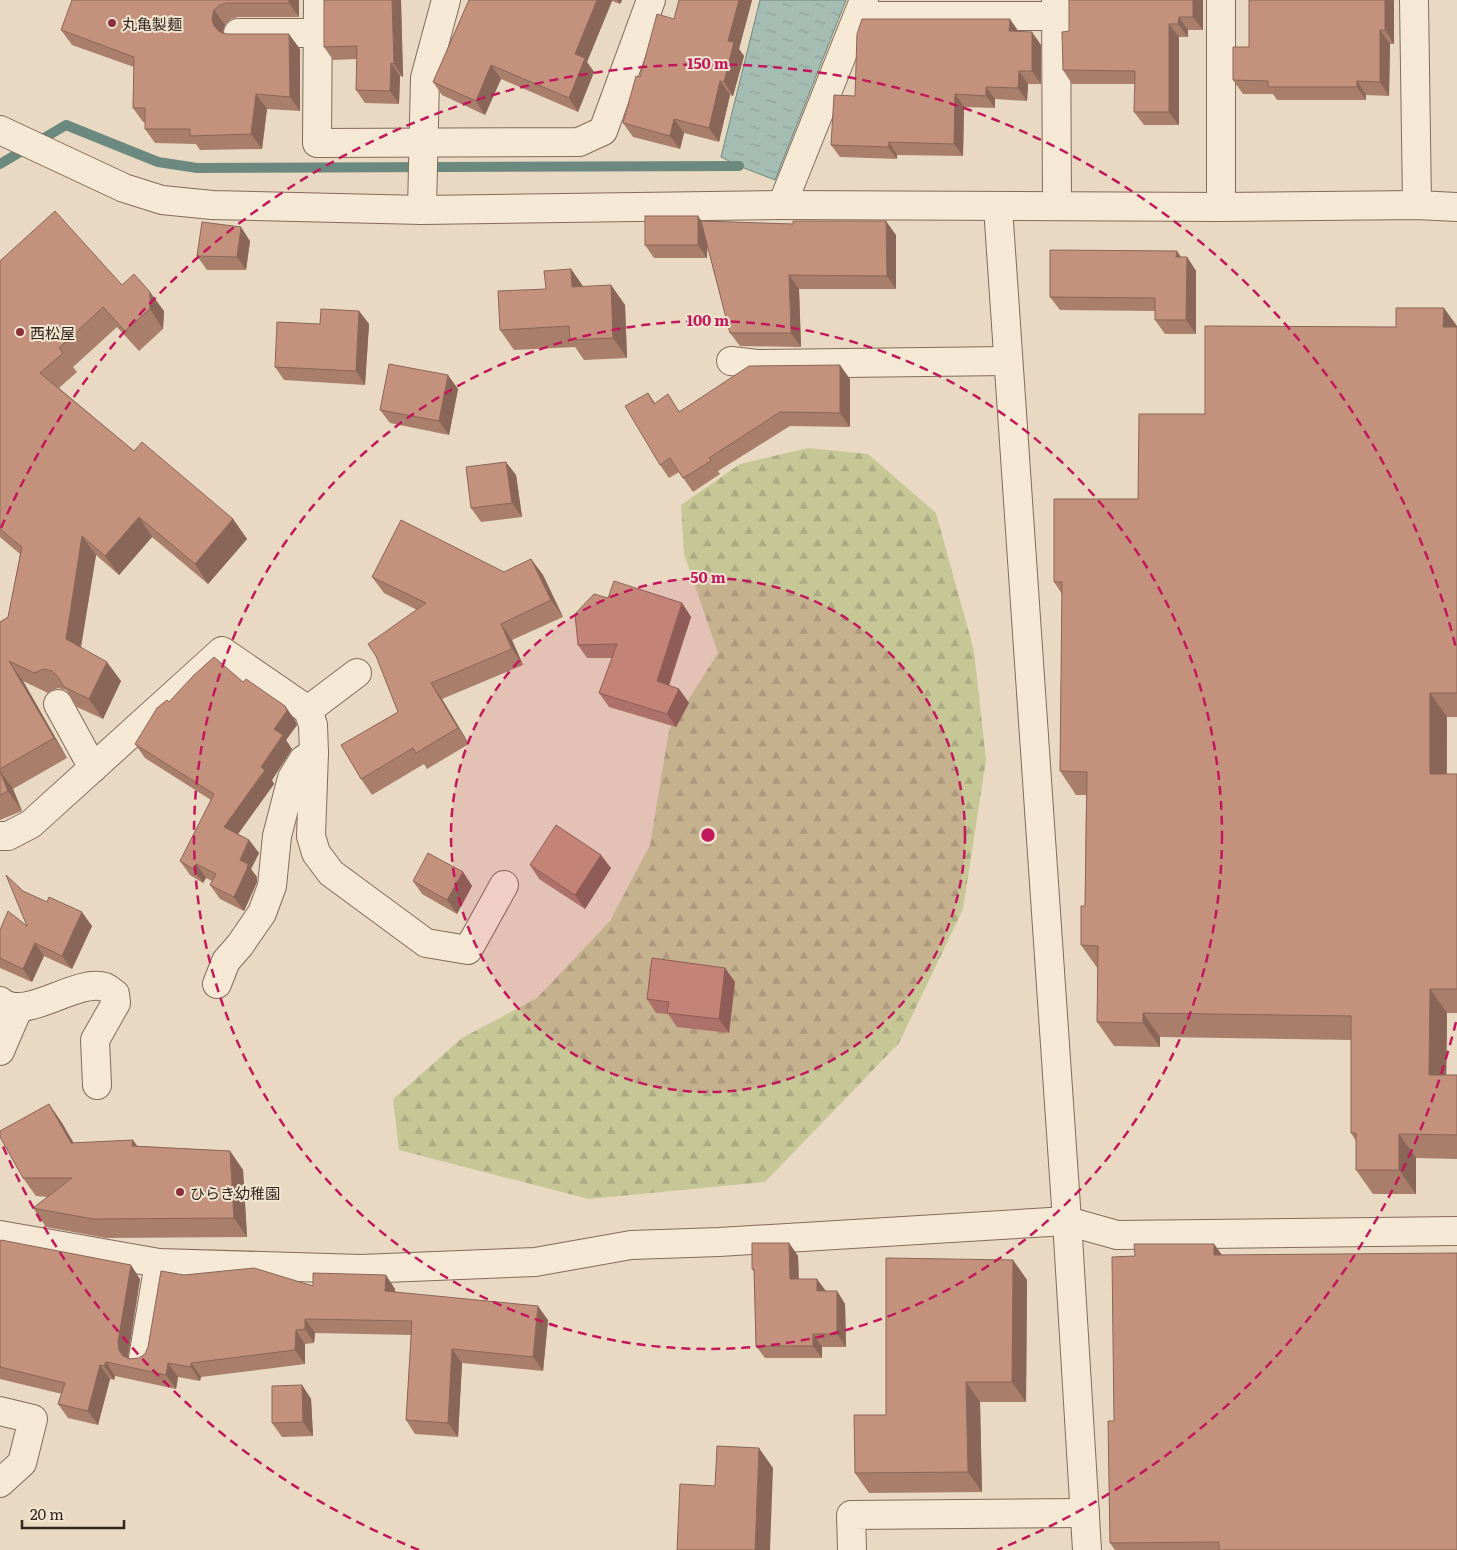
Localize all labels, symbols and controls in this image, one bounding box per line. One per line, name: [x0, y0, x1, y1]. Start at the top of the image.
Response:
place label: 丸亀製麺: [122, 12, 182, 35]
marker: 丸亀製麺: [106, 17, 118, 29]
text: 150 m: [687, 51, 729, 74]
text: 100 m: [687, 308, 729, 331]
place label: 西松屋: [30, 321, 75, 344]
marker: 西松屋: [14, 326, 26, 338]
text: 50 m: [690, 565, 726, 588]
centre of rings: [699, 826, 717, 844]
place label: ひらき幼稚園: [190, 1181, 280, 1204]
marker: ひらき幼稚園: [174, 1186, 186, 1198]
scale bar: [22, 1498, 125, 1530]
text: 20 m: [30, 1502, 64, 1525]

